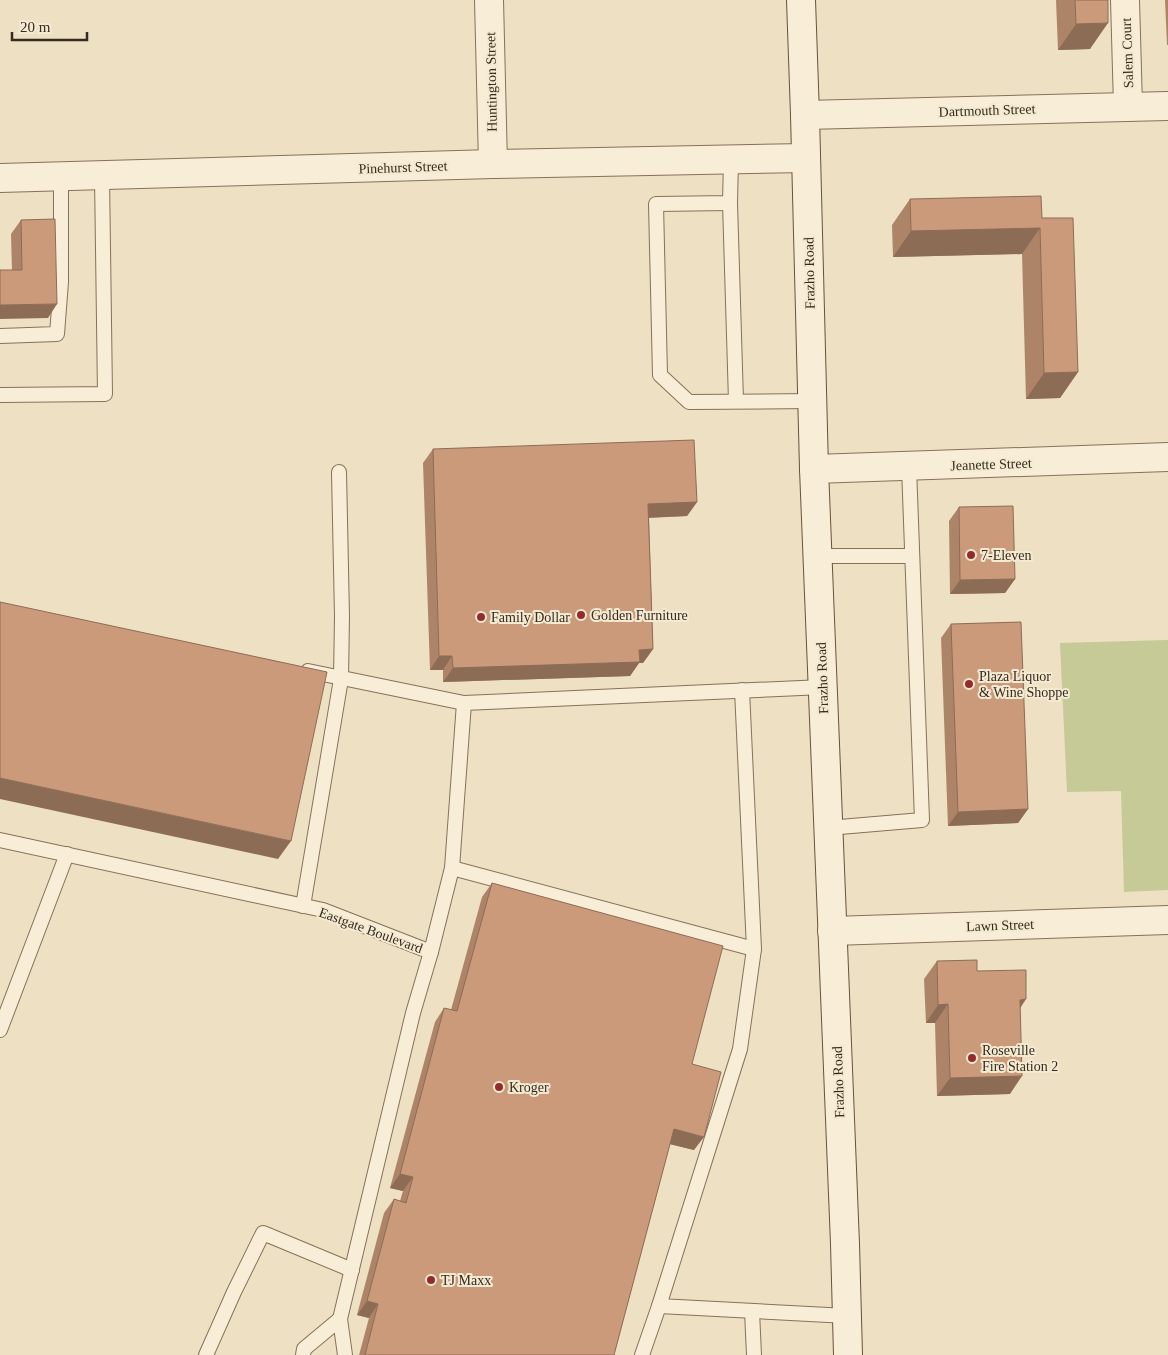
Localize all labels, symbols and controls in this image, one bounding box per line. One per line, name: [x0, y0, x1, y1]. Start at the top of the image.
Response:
scale bar: [12, 10, 88, 42]
street label: Salem Court: [1119, 17, 1136, 88]
text: 20 m: [20, 19, 51, 35]
street label: Huntington Street: [483, 32, 500, 132]
street label: Dartmouth Street: [938, 101, 1036, 120]
street label: Pinehurst Street: [358, 158, 448, 177]
street label: Frazho Road: [801, 237, 818, 309]
street label: Jeanette Street: [950, 456, 1032, 473]
place label: 7-Eleven: [981, 548, 1032, 563]
marker: 7-Eleven: [965, 549, 977, 561]
place label: Golden Furniture: [591, 608, 688, 623]
marker: Golden Furniture: [575, 609, 587, 621]
place label: Family Dollar: [491, 610, 570, 625]
marker: Family Dollar: [475, 611, 487, 623]
street label: Frazho Road: [814, 642, 831, 714]
place label: Plaza Liquor & Wine Shoppe: [979, 669, 1068, 700]
marker: Plaza Liquor & Wine Shoppe: [963, 678, 975, 690]
street label: Eastgate Boulevard: [317, 905, 425, 956]
street label: Lawn Street: [966, 917, 1034, 934]
place label: Roseville Fire Station 2: [982, 1043, 1058, 1074]
street label: Frazho Road: [830, 1046, 847, 1118]
marker: Roseville Fire Station 2: [966, 1052, 978, 1064]
place label: Kroger: [509, 1080, 549, 1095]
marker: Kroger: [493, 1081, 505, 1093]
place label: TJ Maxx: [441, 1273, 491, 1288]
marker: TJ Maxx: [425, 1274, 437, 1286]

